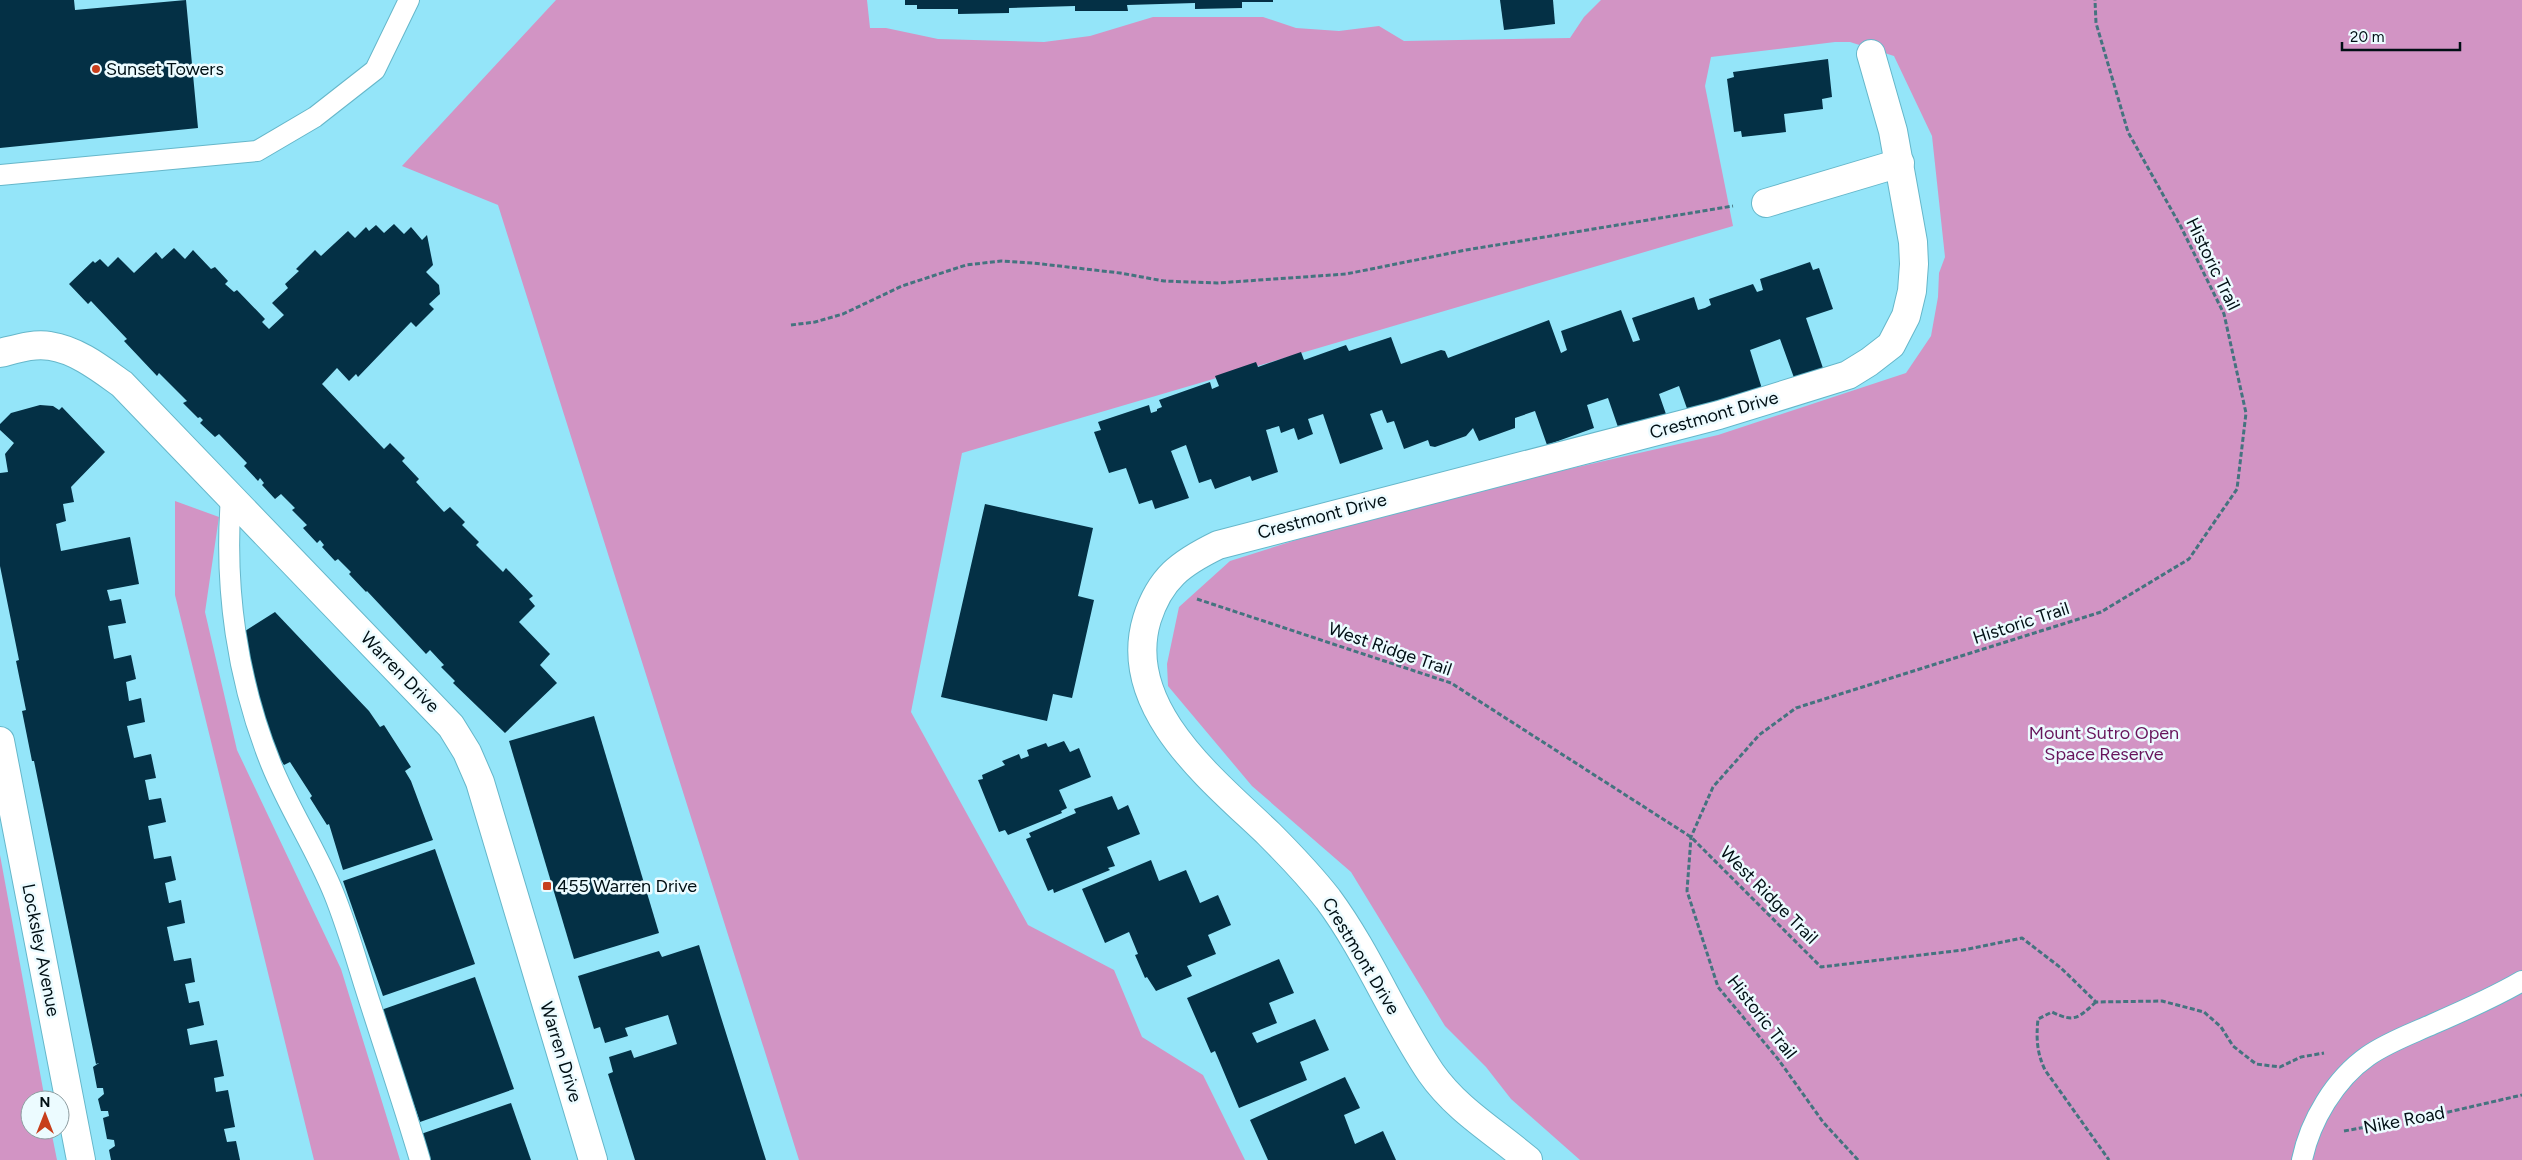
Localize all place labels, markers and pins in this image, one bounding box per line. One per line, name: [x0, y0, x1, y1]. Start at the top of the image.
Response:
place label: Sunset Towers: [106, 58, 224, 80]
marker: Sunset Towers: [90, 63, 102, 75]
place label: 455 Warren Drive: [557, 875, 697, 897]
marker: 455 Warren Drive: [541, 880, 553, 892]

